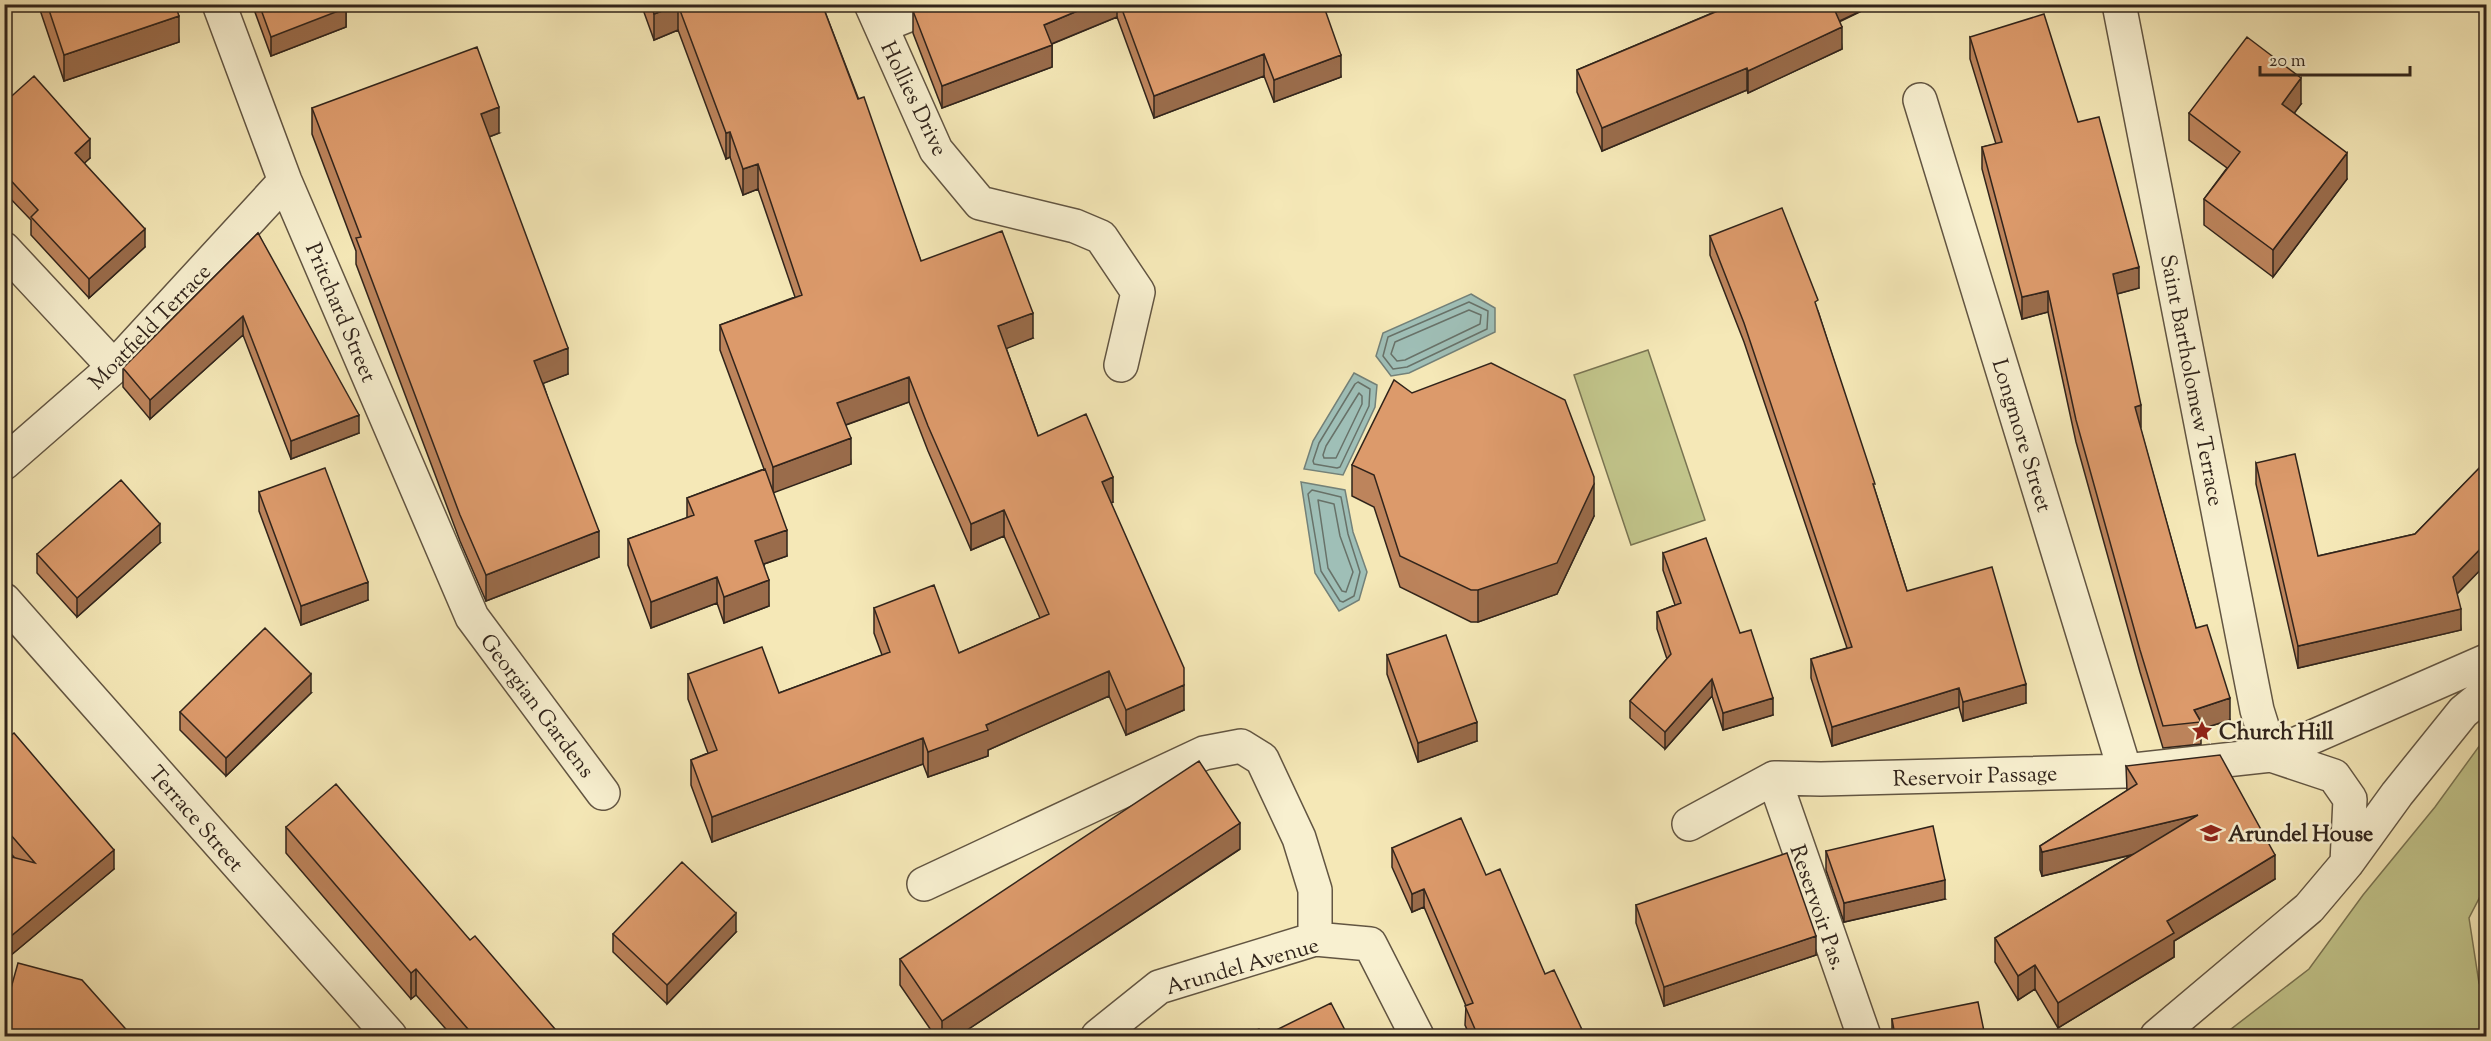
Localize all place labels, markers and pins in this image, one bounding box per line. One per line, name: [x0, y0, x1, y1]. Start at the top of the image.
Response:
place label: Church Hill: [2219, 718, 2335, 750]
place icon: Church Hill: [2190, 719, 2214, 743]
place label: Arundel House: [2228, 820, 2373, 852]
school or university icon: Arundel House: [2199, 821, 2223, 845]

